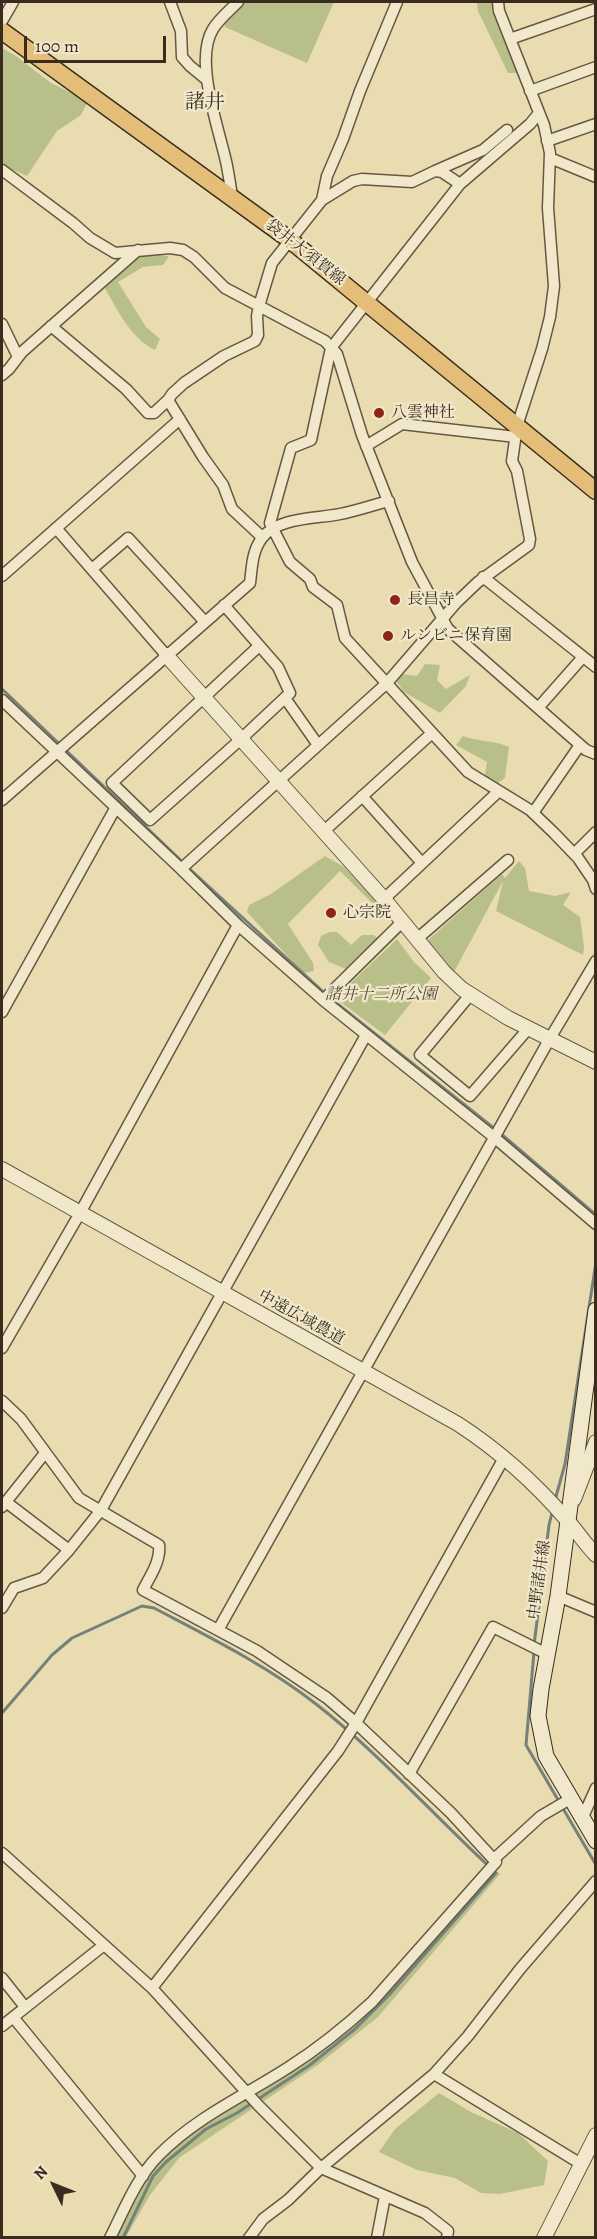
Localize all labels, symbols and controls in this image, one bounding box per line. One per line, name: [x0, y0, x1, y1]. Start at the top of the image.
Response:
scale bar: [27, 24, 170, 62]
text: 100 m: [35, 34, 79, 58]
district label: 諸井: [185, 91, 225, 115]
street label: 袋井大須賀線: [261, 216, 349, 290]
place label: 八雲神社: [391, 403, 455, 423]
marker: 八雲神社: [372, 406, 386, 420]
place label: 長昌寺: [407, 590, 455, 610]
marker: 長昌寺: [388, 593, 402, 607]
place label: ルンビニ保育園: [400, 626, 512, 646]
marker: ルンビニ保育園: [381, 629, 395, 643]
place label: 心宗院: [343, 903, 391, 923]
marker: 心宗院: [324, 906, 338, 920]
park label: 諸井十二所公園: [325, 985, 437, 1005]
street label: 中遠広域農道: [254, 1286, 348, 1350]
street label: 中野諸井線: [525, 1539, 555, 1621]
north arrow: [24, 2155, 84, 2215]
text: N: [29, 2161, 53, 2184]

